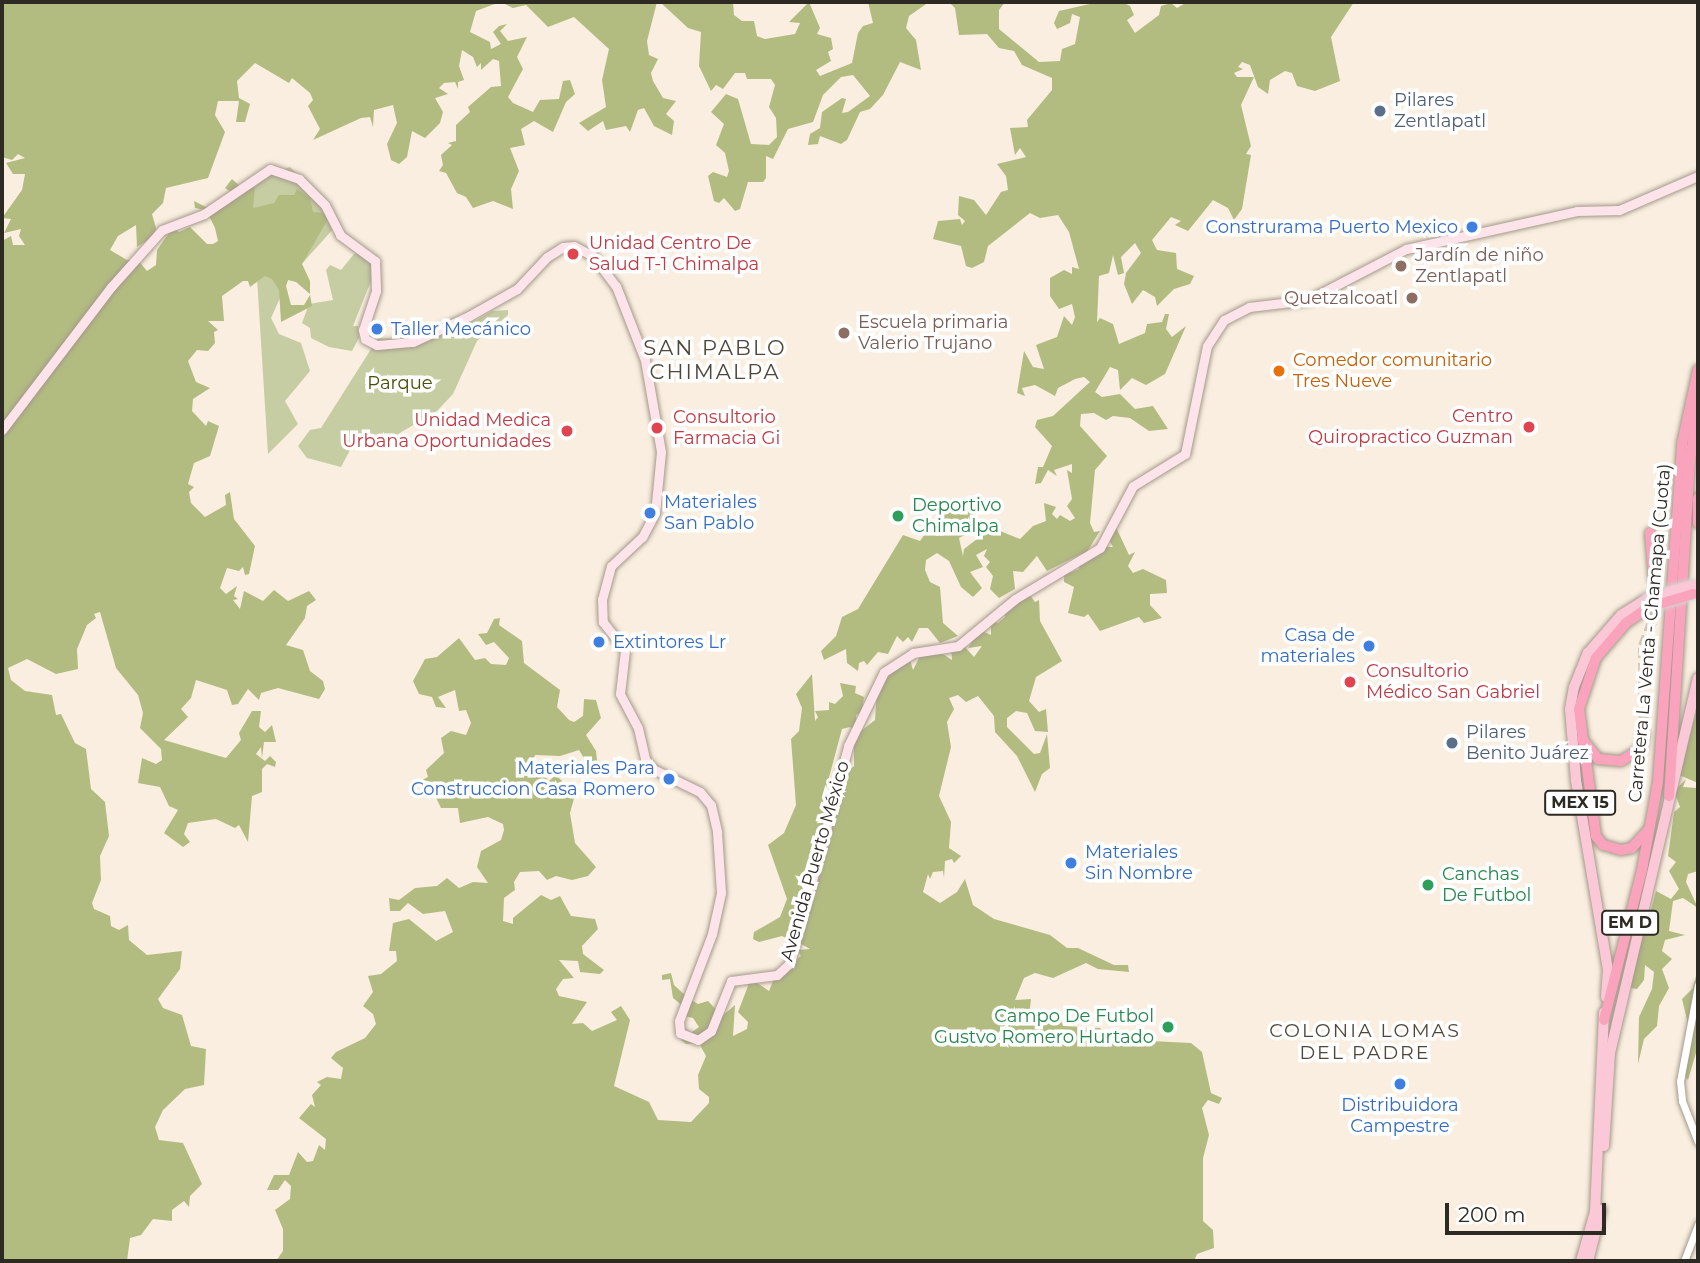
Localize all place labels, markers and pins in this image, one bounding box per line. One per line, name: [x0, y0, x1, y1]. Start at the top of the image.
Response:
place label: Pilares Zentlapatl: [1394, 90, 1486, 132]
marker: Pilares Zentlapatl: [1372, 103, 1388, 119]
place label: Construrama Puerto Mexico: [1205, 216, 1458, 238]
marker: Construrama Puerto Mexico: [1464, 219, 1480, 235]
place label: Unidad Centro De Salud T-1 Chimalpa: [589, 233, 759, 276]
marker: Unidad Centro De Salud T-1 Chimalpa: [563, 244, 583, 264]
place label: Jardín de niño Zentlapatl: [1415, 245, 1544, 288]
marker: Jardín de niño Zentlapatl: [1393, 258, 1409, 274]
place label: Quetzalcoatl: [1284, 287, 1398, 309]
marker: Quetzalcoatl: [1404, 290, 1420, 306]
place label: Escuela primaria Valerio Trujano: [858, 312, 1008, 354]
place label: Taller Mecánico: [391, 318, 531, 340]
marker: Taller Mecánico: [369, 321, 385, 337]
marker: Escuela primaria Valerio Trujano: [836, 325, 852, 341]
place label: Comedor comunitario Tres Nueve: [1293, 350, 1492, 392]
marker: Comedor comunitario Tres Nueve: [1271, 363, 1287, 379]
place label: Centro Quiropractico Guzman: [1308, 406, 1513, 448]
place label: Consultorio Farmacia Gi: [673, 407, 780, 450]
place label: Unidad Medica Urbana Oportunidades: [342, 410, 551, 452]
marker: Centro Quiropractico Guzman: [1519, 417, 1539, 437]
marker: Consultorio Farmacia Gi: [647, 418, 667, 438]
marker: Unidad Medica Urbana Oportunidades: [557, 421, 577, 441]
place label: Materiales San Pablo: [664, 492, 757, 534]
place label: Deportivo Chimalpa: [912, 495, 1002, 538]
marker: Materiales San Pablo: [642, 505, 658, 521]
marker: Deportivo Chimalpa: [890, 508, 906, 524]
place label: Casa de materiales: [1260, 625, 1355, 668]
place label: Extintores Lr: [613, 631, 726, 653]
marker: Extintores Lr: [591, 634, 607, 650]
marker: Casa de materiales: [1361, 638, 1377, 654]
place label: Consultorio Médico San Gabriel: [1366, 661, 1540, 704]
marker: Consultorio Médico San Gabriel: [1340, 672, 1360, 692]
place label: Pilares Benito Juárez: [1466, 722, 1589, 764]
marker: Pilares Benito Juárez: [1444, 735, 1460, 751]
place label: Materiales Para Construccion Casa Romero: [411, 758, 655, 800]
marker: Materiales Para Construccion Casa Romero: [661, 771, 677, 787]
place label: Materiales Sin Nombre: [1085, 842, 1193, 884]
marker: Materiales Sin Nombre: [1063, 855, 1079, 871]
place label: Canchas De Futbol: [1442, 864, 1531, 906]
marker: Canchas De Futbol: [1420, 877, 1436, 893]
place label: Campo De Futbol Gustvo Romero Hurtado: [934, 1006, 1154, 1048]
marker: Campo De Futbol Gustvo Romero Hurtado: [1160, 1019, 1176, 1035]
marker: Distribuidora Campestre: [1392, 1076, 1408, 1092]
place label: Distribuidora Campestre: [1341, 1095, 1459, 1138]

